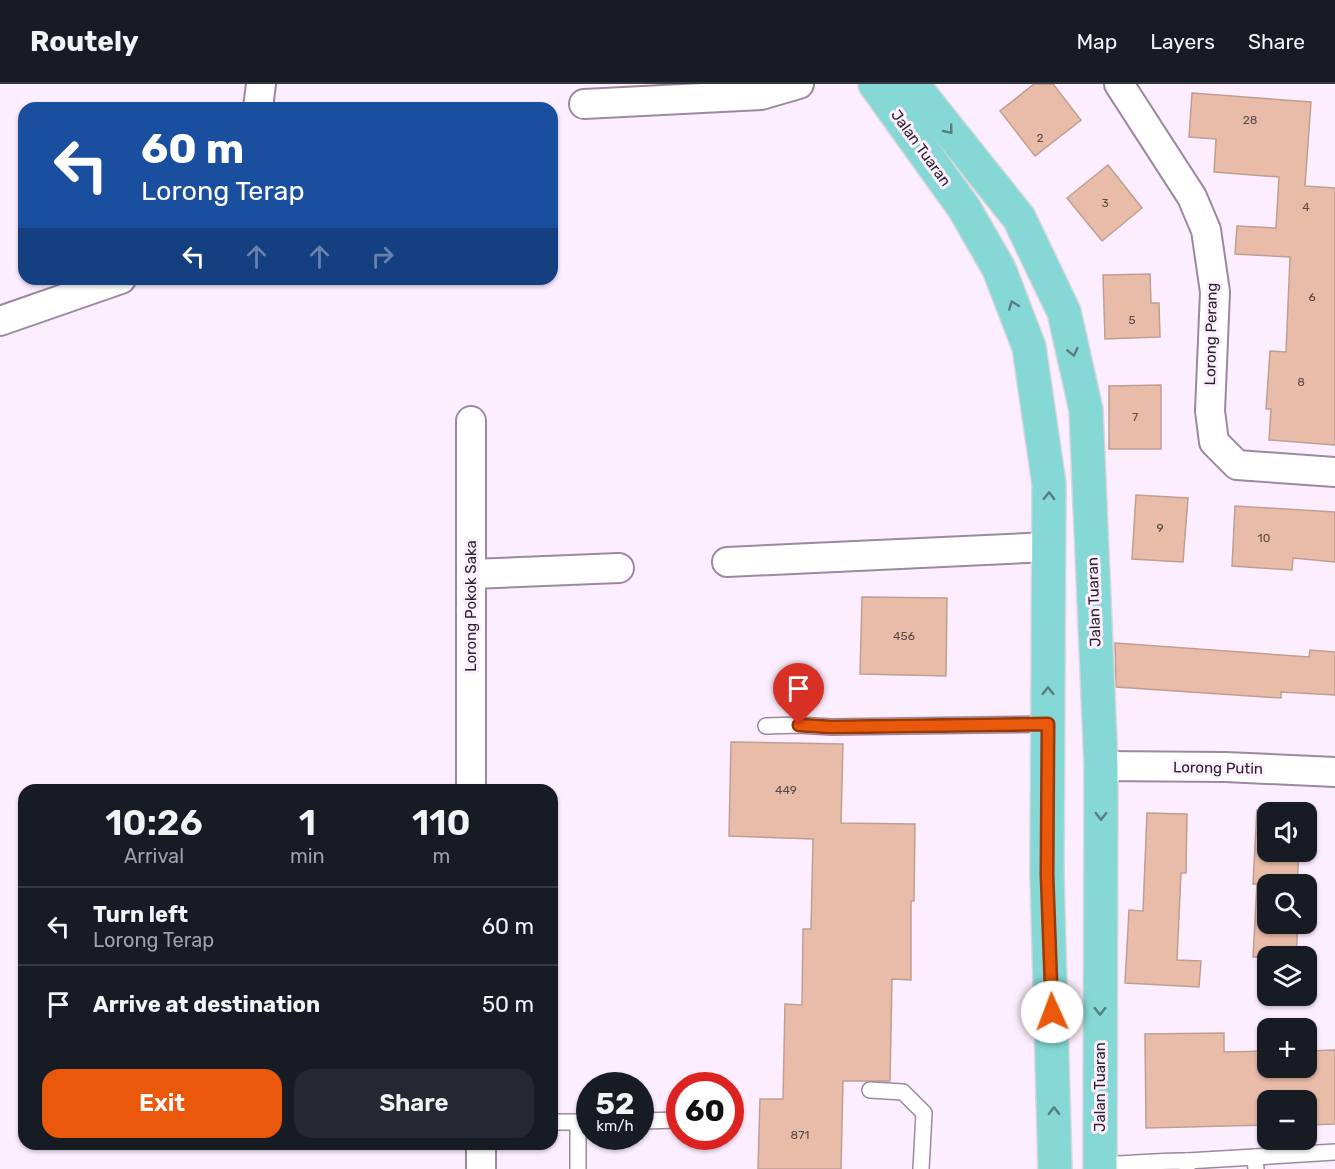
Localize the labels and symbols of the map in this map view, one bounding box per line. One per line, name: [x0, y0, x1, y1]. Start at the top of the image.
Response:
street label: Jalan Tuaran: [887, 106, 955, 190]
house number: 28: [1243, 113, 1257, 127]
one-way arrow: [941, 123, 952, 134]
house number: 2: [1036, 131, 1044, 145]
house number: 3: [1101, 196, 1109, 210]
house number: 4: [1302, 200, 1310, 214]
street label: Lorong Perang: [1201, 283, 1221, 385]
house number: 6: [1308, 290, 1316, 304]
one-way arrow: [1008, 300, 1020, 311]
house number: 5: [1128, 313, 1136, 327]
one-way arrow: [1065, 347, 1078, 357]
house number: 8: [1297, 375, 1305, 389]
house number: 7: [1132, 410, 1138, 424]
one-way arrow: [1043, 491, 1055, 500]
house number: 9: [1156, 521, 1164, 535]
house number: 10: [1258, 531, 1270, 545]
street label: Lorong Pokok Saka: [462, 540, 480, 672]
street label: Jalan Tuaran: [1083, 557, 1105, 647]
house number: 456: [893, 629, 915, 643]
pin: [773, 663, 824, 725]
one-way arrow: [1042, 686, 1054, 695]
street label: Lorong Putin: [1173, 758, 1263, 778]
house number: 449: [775, 783, 797, 797]
one-way arrow: [1095, 812, 1107, 821]
position arrow: [1020, 980, 1084, 1044]
one-way arrow: [1094, 1007, 1107, 1016]
street label: Jalan Tuaran: [1091, 1042, 1109, 1132]
speed limit sign: 60: [666, 1072, 744, 1150]
one-way arrow: [1048, 1106, 1060, 1115]
house number: 871: [791, 1128, 809, 1142]

